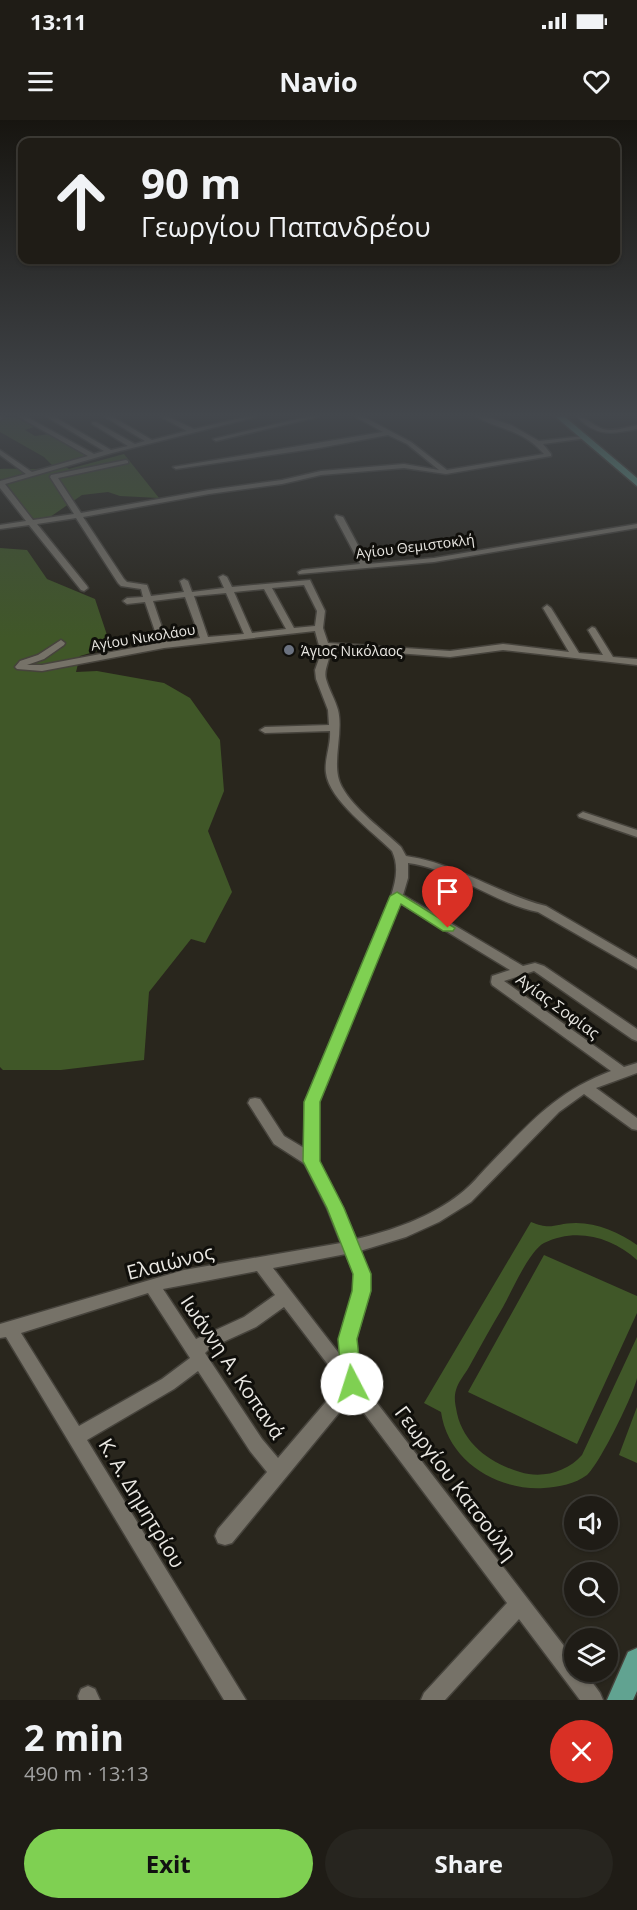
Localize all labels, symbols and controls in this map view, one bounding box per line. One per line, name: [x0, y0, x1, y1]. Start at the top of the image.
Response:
text: 13:11: [30, 6, 87, 36]
text: Navio: [279, 63, 358, 100]
icon: menu: [24, 65, 57, 98]
icon: heart: [580, 65, 613, 98]
text: 90 m: [141, 154, 241, 211]
icon: ahead: [42, 162, 120, 240]
text: Γεωργίου Παπανδρέου: [141, 208, 431, 245]
street label: Αγίου Θεμιστοκλή: [355, 529, 475, 563]
street label: Αγίου Νικολάου: [89, 619, 197, 655]
place label: Άγιος Νικόλαος: [301, 641, 403, 660]
marker: Άγιος Νικόλαος: [282, 643, 296, 657]
pin: [422, 866, 473, 928]
icon: arrive: [431, 875, 464, 908]
street label: Αγίας Σοφίας: [512, 968, 605, 1044]
street label: Ελαιώνος: [124, 1238, 217, 1286]
street label: Ιωάννη Α. Κοπανά: [175, 1290, 291, 1444]
position arrow: [320, 1352, 384, 1416]
street label: Γεωργίου Κατσούλη: [389, 1400, 523, 1566]
street label: Κ. Α. Δημητρίου: [93, 1433, 191, 1573]
map controls: [564, 1496, 618, 1682]
button: sound: [564, 1496, 618, 1550]
button: search: [564, 1562, 618, 1616]
button: layers: [564, 1628, 618, 1682]
text: 2 min: [24, 1713, 124, 1762]
button: close: [550, 1720, 613, 1783]
text: 490 m · 13:13: [24, 1760, 149, 1787]
button: Exit: [24, 1829, 313, 1898]
button: Share: [325, 1829, 613, 1898]

